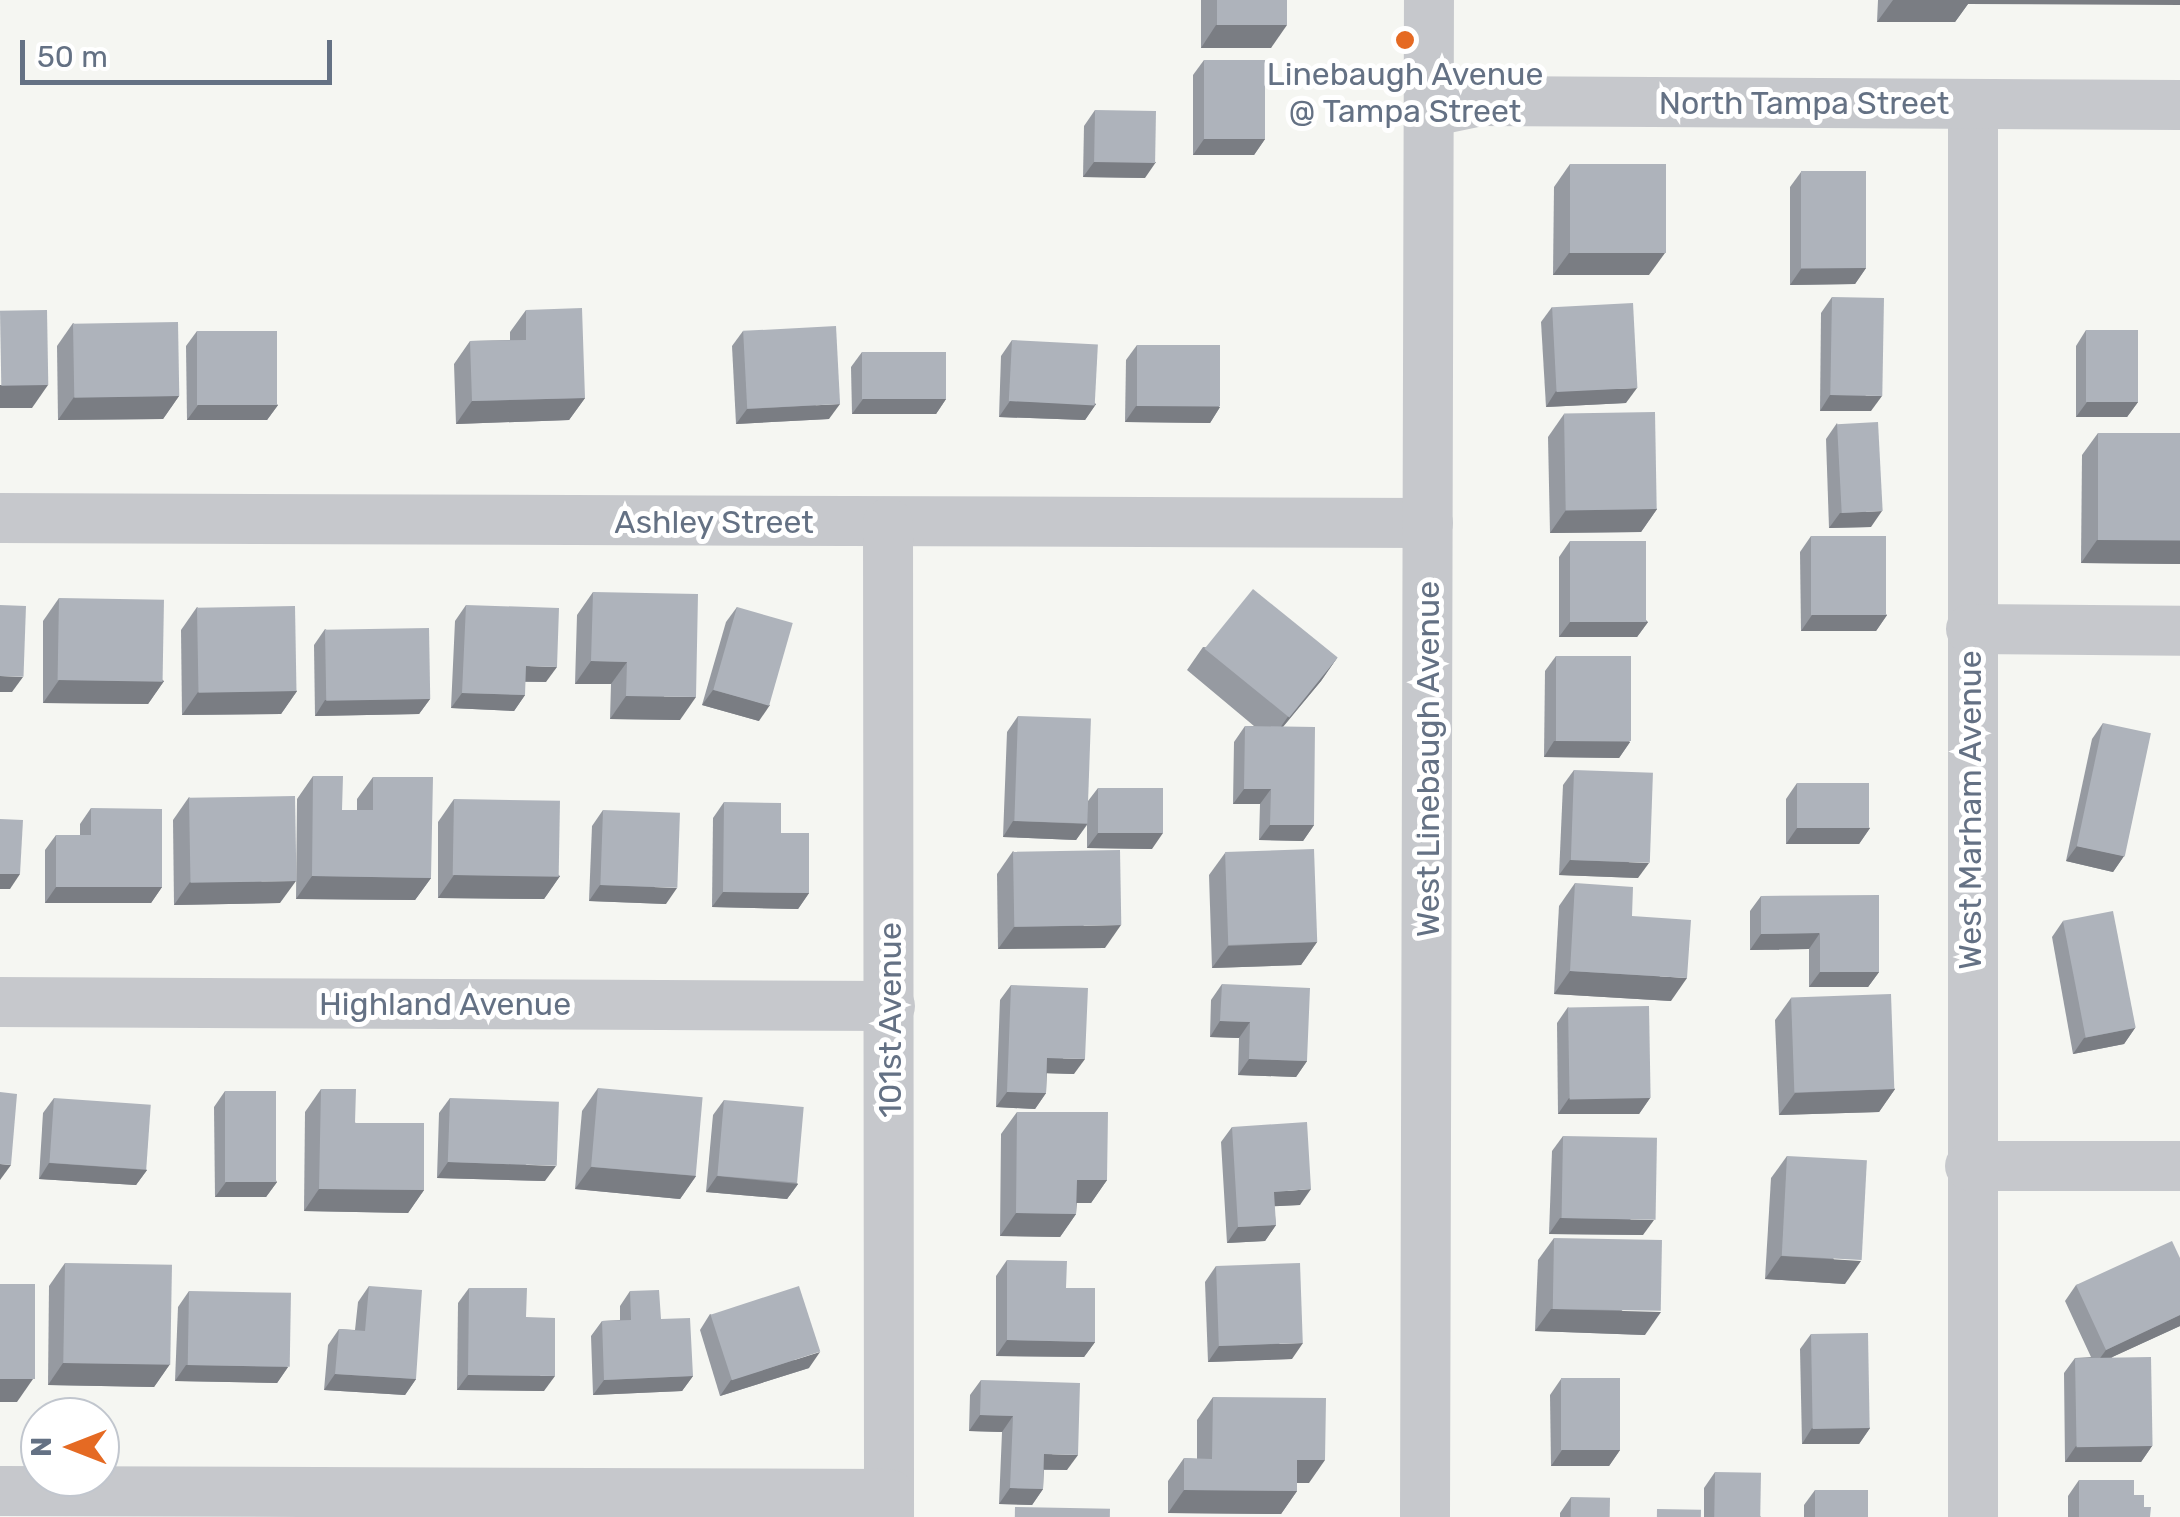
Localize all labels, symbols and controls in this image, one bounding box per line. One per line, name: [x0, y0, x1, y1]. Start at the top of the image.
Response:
scale bar: [25, 20, 338, 82]
marker: Linebaugh Avenue @ Tampa Street: [1394, 29, 1416, 51]
text: 50 m: [37, 39, 108, 75]
place label: Linebaugh Avenue @ Tampa Street: [1266, 56, 1544, 131]
street label: North Tampa Street: [1658, 84, 1950, 122]
street label: Ashley Street: [614, 503, 814, 541]
street label: West Linebaugh Avenue: [1409, 580, 1447, 938]
street label: West Marham Avenue: [1951, 650, 1989, 970]
street label: 101st Avenue: [871, 922, 909, 1118]
street label: Highland Avenue: [319, 985, 571, 1023]
north arrow: [20, 1397, 120, 1497]
text: N: [25, 1437, 58, 1457]

